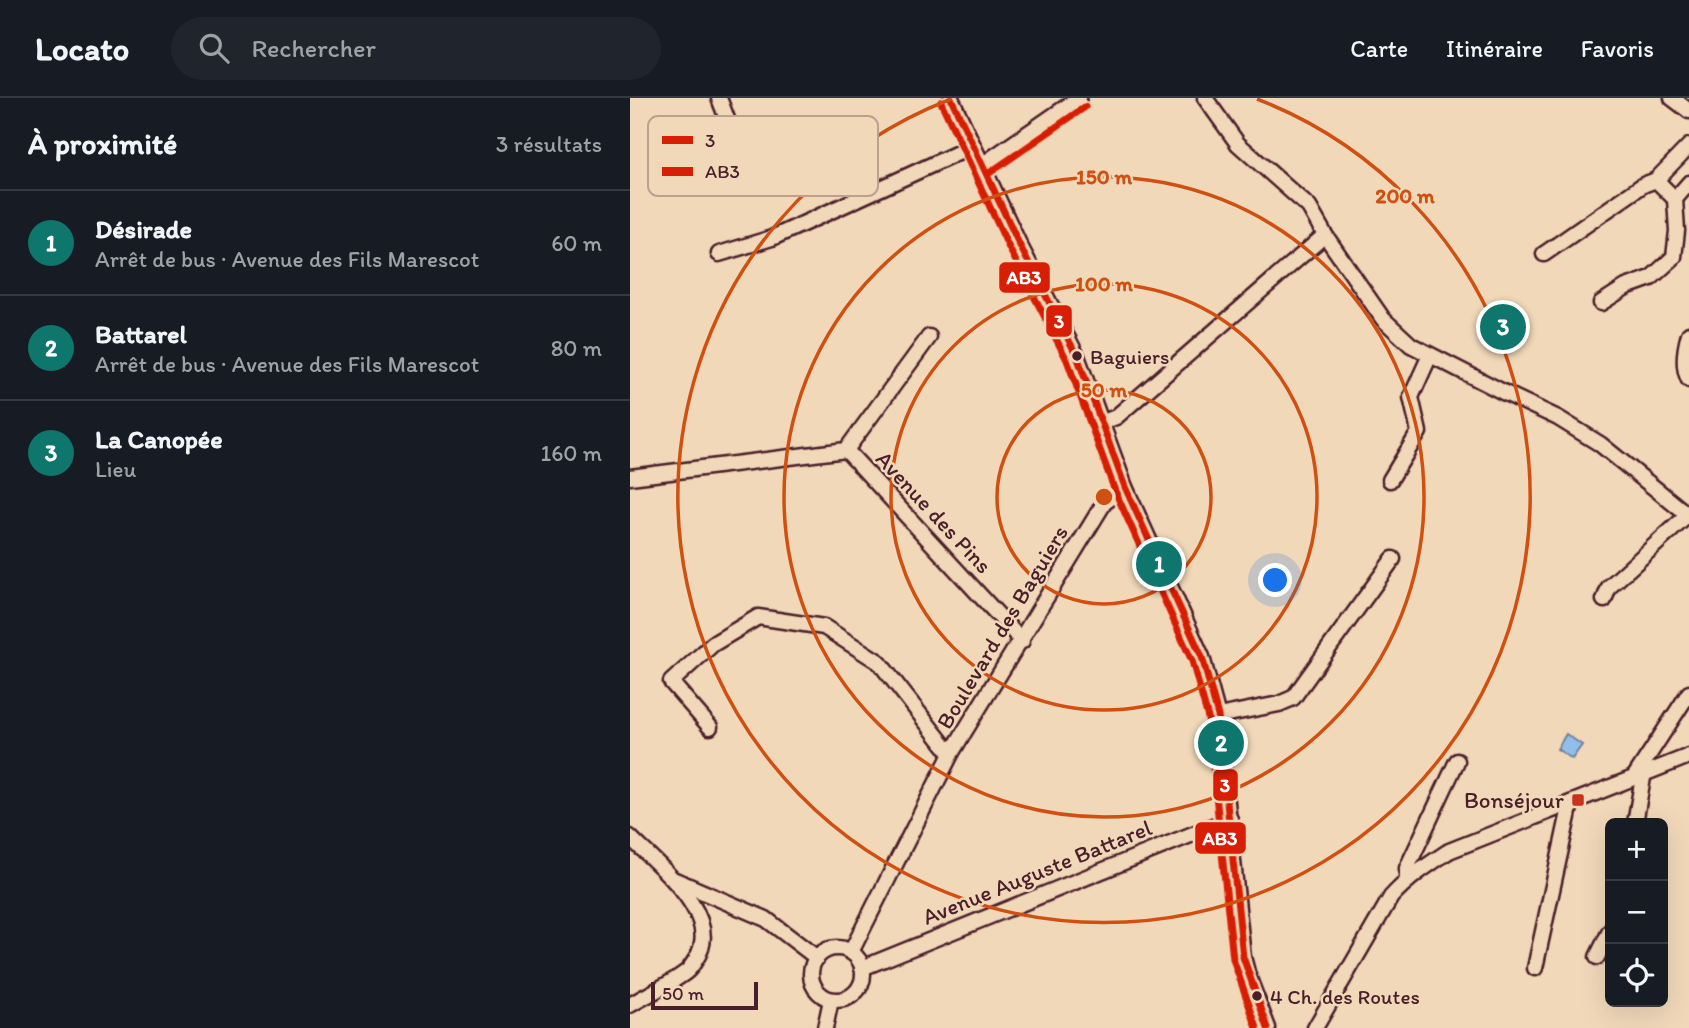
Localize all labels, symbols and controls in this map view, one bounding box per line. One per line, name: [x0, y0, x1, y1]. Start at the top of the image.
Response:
search box: [171, 17, 661, 80]
text: Locato: [35, 29, 129, 68]
icon: search: [195, 29, 233, 67]
text: Rechercher: [251, 32, 376, 64]
text: Carte: [1350, 34, 1408, 63]
text: Itinéraire: [1446, 34, 1543, 63]
text: Favoris: [1581, 34, 1654, 63]
legend: [648, 116, 878, 196]
text: À proximité: [28, 125, 177, 162]
text: 3: [705, 129, 715, 152]
text: 3 résultats: [496, 130, 602, 158]
text: AB3: [705, 160, 740, 183]
text: 150 m: [1076, 164, 1132, 189]
text: 200 m: [1375, 183, 1435, 208]
text: Désirade: [95, 213, 192, 245]
text: 1: [46, 229, 56, 257]
text: 60 m: [551, 229, 602, 257]
text: Arrêt de bus · Avenue des Fils Marescot: [95, 245, 479, 273]
line badge: AB3: [998, 261, 1051, 294]
text: AB3: [1006, 266, 1041, 289]
text: 100 m: [1075, 271, 1133, 296]
pin: 3: [1480, 301, 1526, 353]
line badge: 3: [1045, 304, 1073, 338]
text: 3: [1054, 310, 1064, 333]
text: Battarel: [95, 318, 187, 350]
text: 2: [45, 334, 57, 362]
text: 80 m: [551, 334, 602, 362]
place label: Baguiers: [1090, 344, 1169, 369]
marker: Baguiers: [1070, 349, 1084, 363]
text: Arrêt de bus · Avenue des Fils Marescot: [95, 350, 479, 378]
text: 50 m: [1081, 377, 1128, 402]
text: La Canopée: [95, 423, 223, 455]
text: 3: [45, 439, 57, 467]
text: 160 m: [540, 439, 602, 467]
street label: Avenue des Pins: [870, 445, 998, 579]
text: Lieu: [95, 455, 136, 483]
centre of rings: [1092, 485, 1116, 509]
street label: Boulevard des Baguiers: [930, 520, 1074, 734]
pin: 1: [1136, 538, 1182, 590]
your location: [1258, 563, 1292, 597]
pin: 2: [1198, 717, 1244, 769]
line badge: 3: [1212, 768, 1239, 802]
text: 3: [1220, 774, 1230, 797]
place label: Bonséjour: [1464, 786, 1564, 814]
marker: Bonséjour: [1570, 792, 1586, 808]
street label: Avenue Auguste Battarel: [918, 813, 1156, 931]
map controls: [1605, 818, 1668, 1007]
button: +: [1605, 818, 1668, 881]
line badge: AB3: [1194, 821, 1247, 855]
text: AB3: [1202, 827, 1237, 850]
button: −: [1605, 881, 1668, 944]
button: locate: [1605, 944, 1668, 1007]
scale bar: [651, 979, 758, 1011]
text: 50 m: [662, 982, 704, 1005]
place label: 4 Ch. des Routes: [1270, 984, 1420, 1009]
marker: 4 Ch. des Routes: [1250, 989, 1264, 1003]

